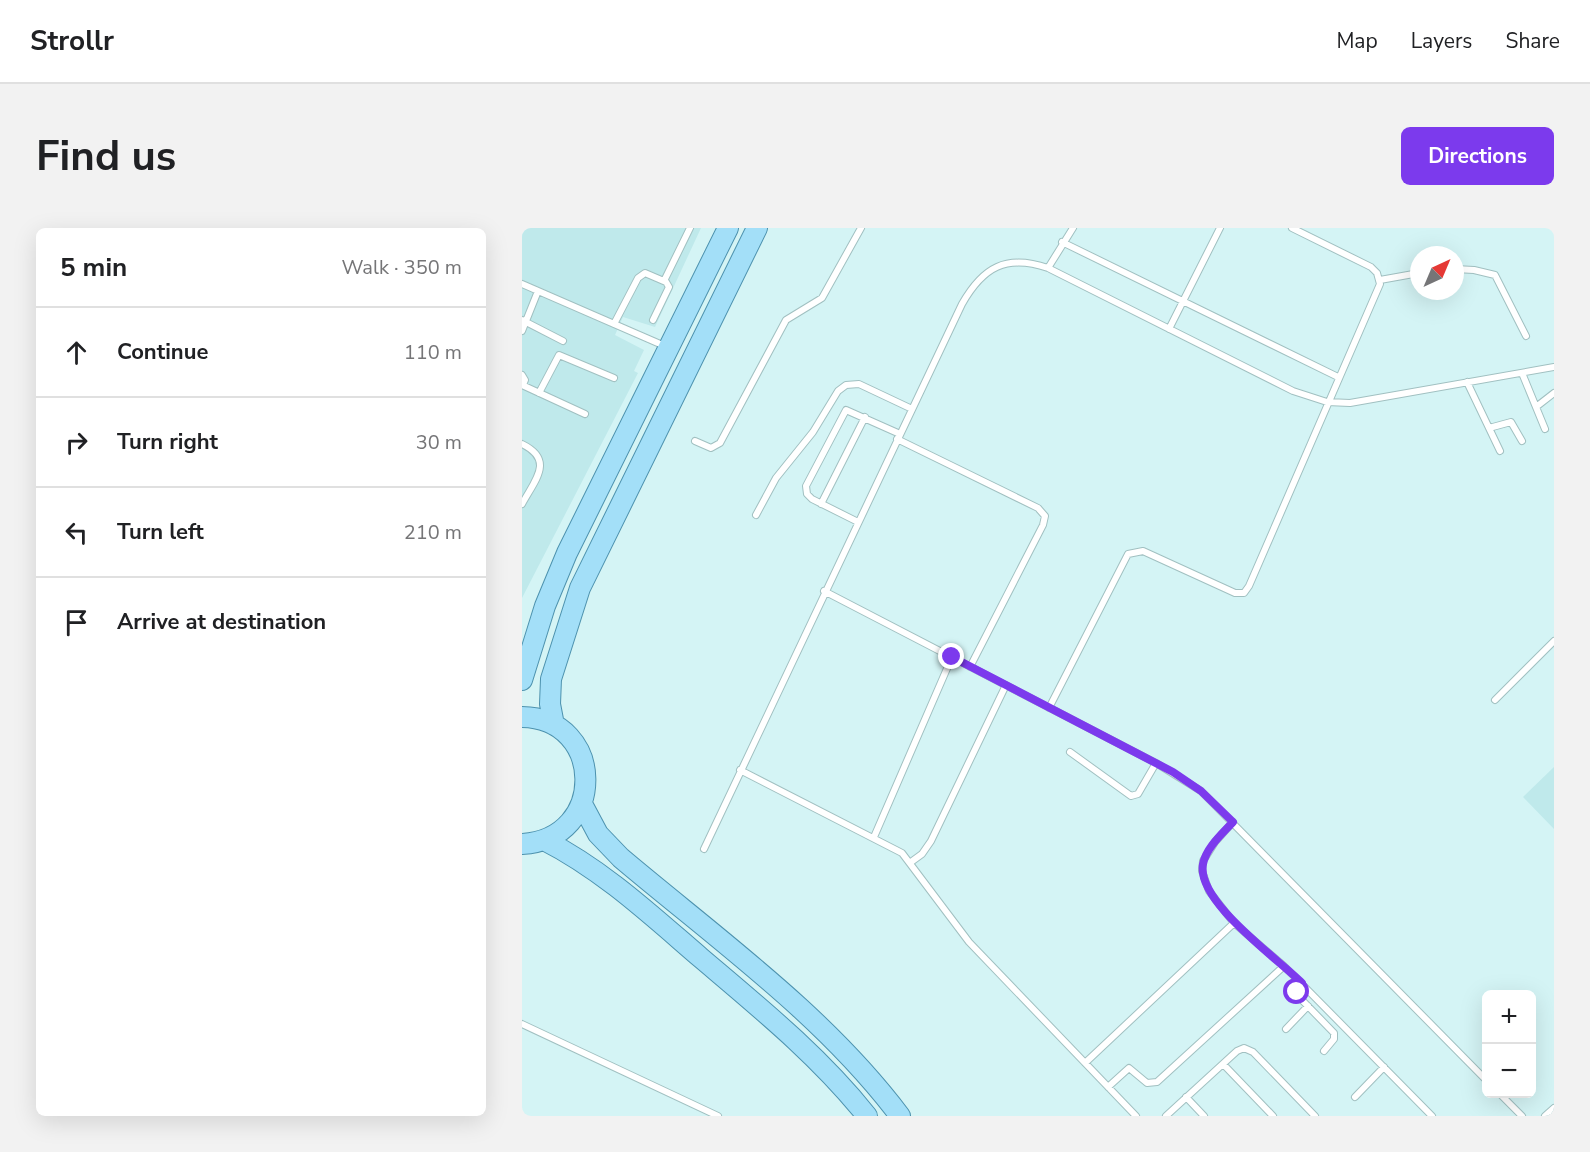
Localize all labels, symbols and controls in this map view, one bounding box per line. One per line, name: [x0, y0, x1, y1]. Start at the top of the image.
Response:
text: Strollr: [30, 22, 114, 60]
text: Map: [1336, 27, 1378, 55]
text: Layers: [1411, 27, 1472, 55]
text: Share: [1505, 27, 1560, 55]
button: Directions: [1401, 127, 1554, 185]
text: Find us: [36, 128, 176, 185]
north arrow: [1410, 246, 1464, 300]
text: 5 min: [60, 250, 127, 285]
text: Walk · 350 m: [342, 254, 462, 281]
icon: ahead: [60, 336, 93, 369]
text: Continue: [117, 337, 208, 367]
text: 110 m: [404, 339, 462, 366]
icon: right: [60, 426, 93, 459]
text: Turn right: [117, 427, 218, 457]
text: 30 m: [416, 429, 462, 456]
icon: left: [60, 516, 93, 549]
text: Turn left: [117, 517, 204, 547]
text: 210 m: [404, 519, 462, 546]
icon: arrive: [60, 606, 93, 639]
text: Arrive at destination: [117, 607, 326, 637]
route end: [938, 643, 964, 669]
route start: [1283, 978, 1309, 1004]
map controls: [1482, 990, 1536, 1098]
button: +: [1482, 990, 1536, 1044]
button: −: [1482, 1044, 1536, 1098]

